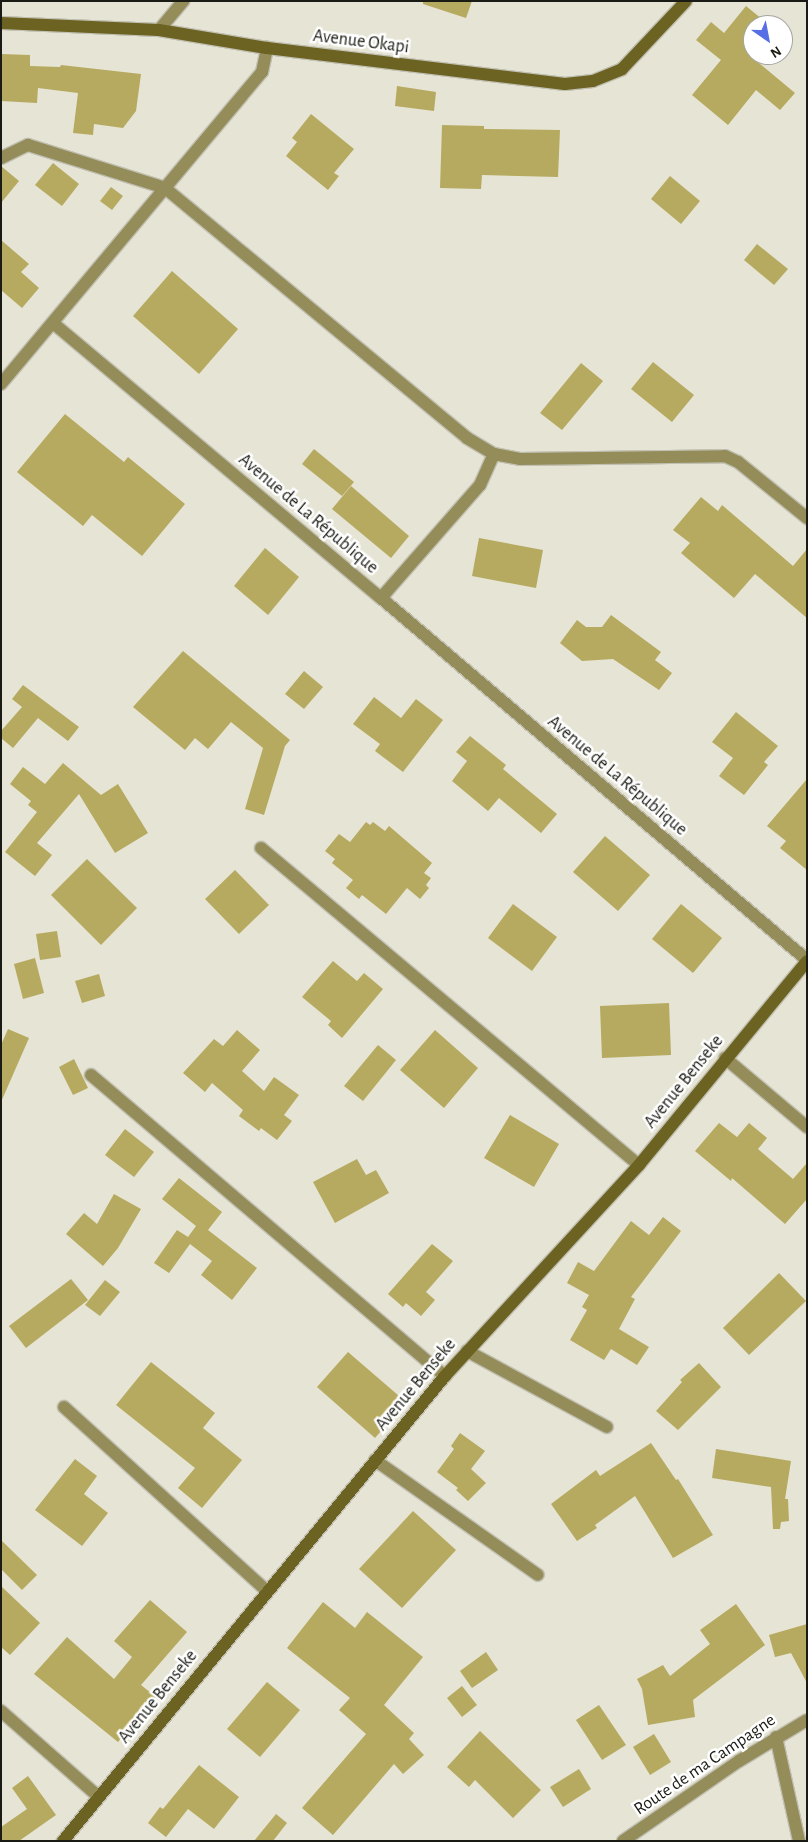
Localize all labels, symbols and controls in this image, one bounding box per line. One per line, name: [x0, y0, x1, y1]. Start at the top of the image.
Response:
north arrow: [743, 15, 793, 65]
street label: Avenue Okapi: [312, 25, 410, 59]
text: N: [768, 43, 784, 60]
street label: Avenue de La République: [234, 449, 382, 579]
street label: Avenue de La République: [543, 711, 691, 841]
street label: Avenue Benseke: [640, 1031, 728, 1133]
street label: Avenue Benseke: [371, 1335, 461, 1435]
street label: Avenue Benseke: [114, 1646, 202, 1748]
street label: Route de ma Campagne: [630, 1710, 780, 1820]

